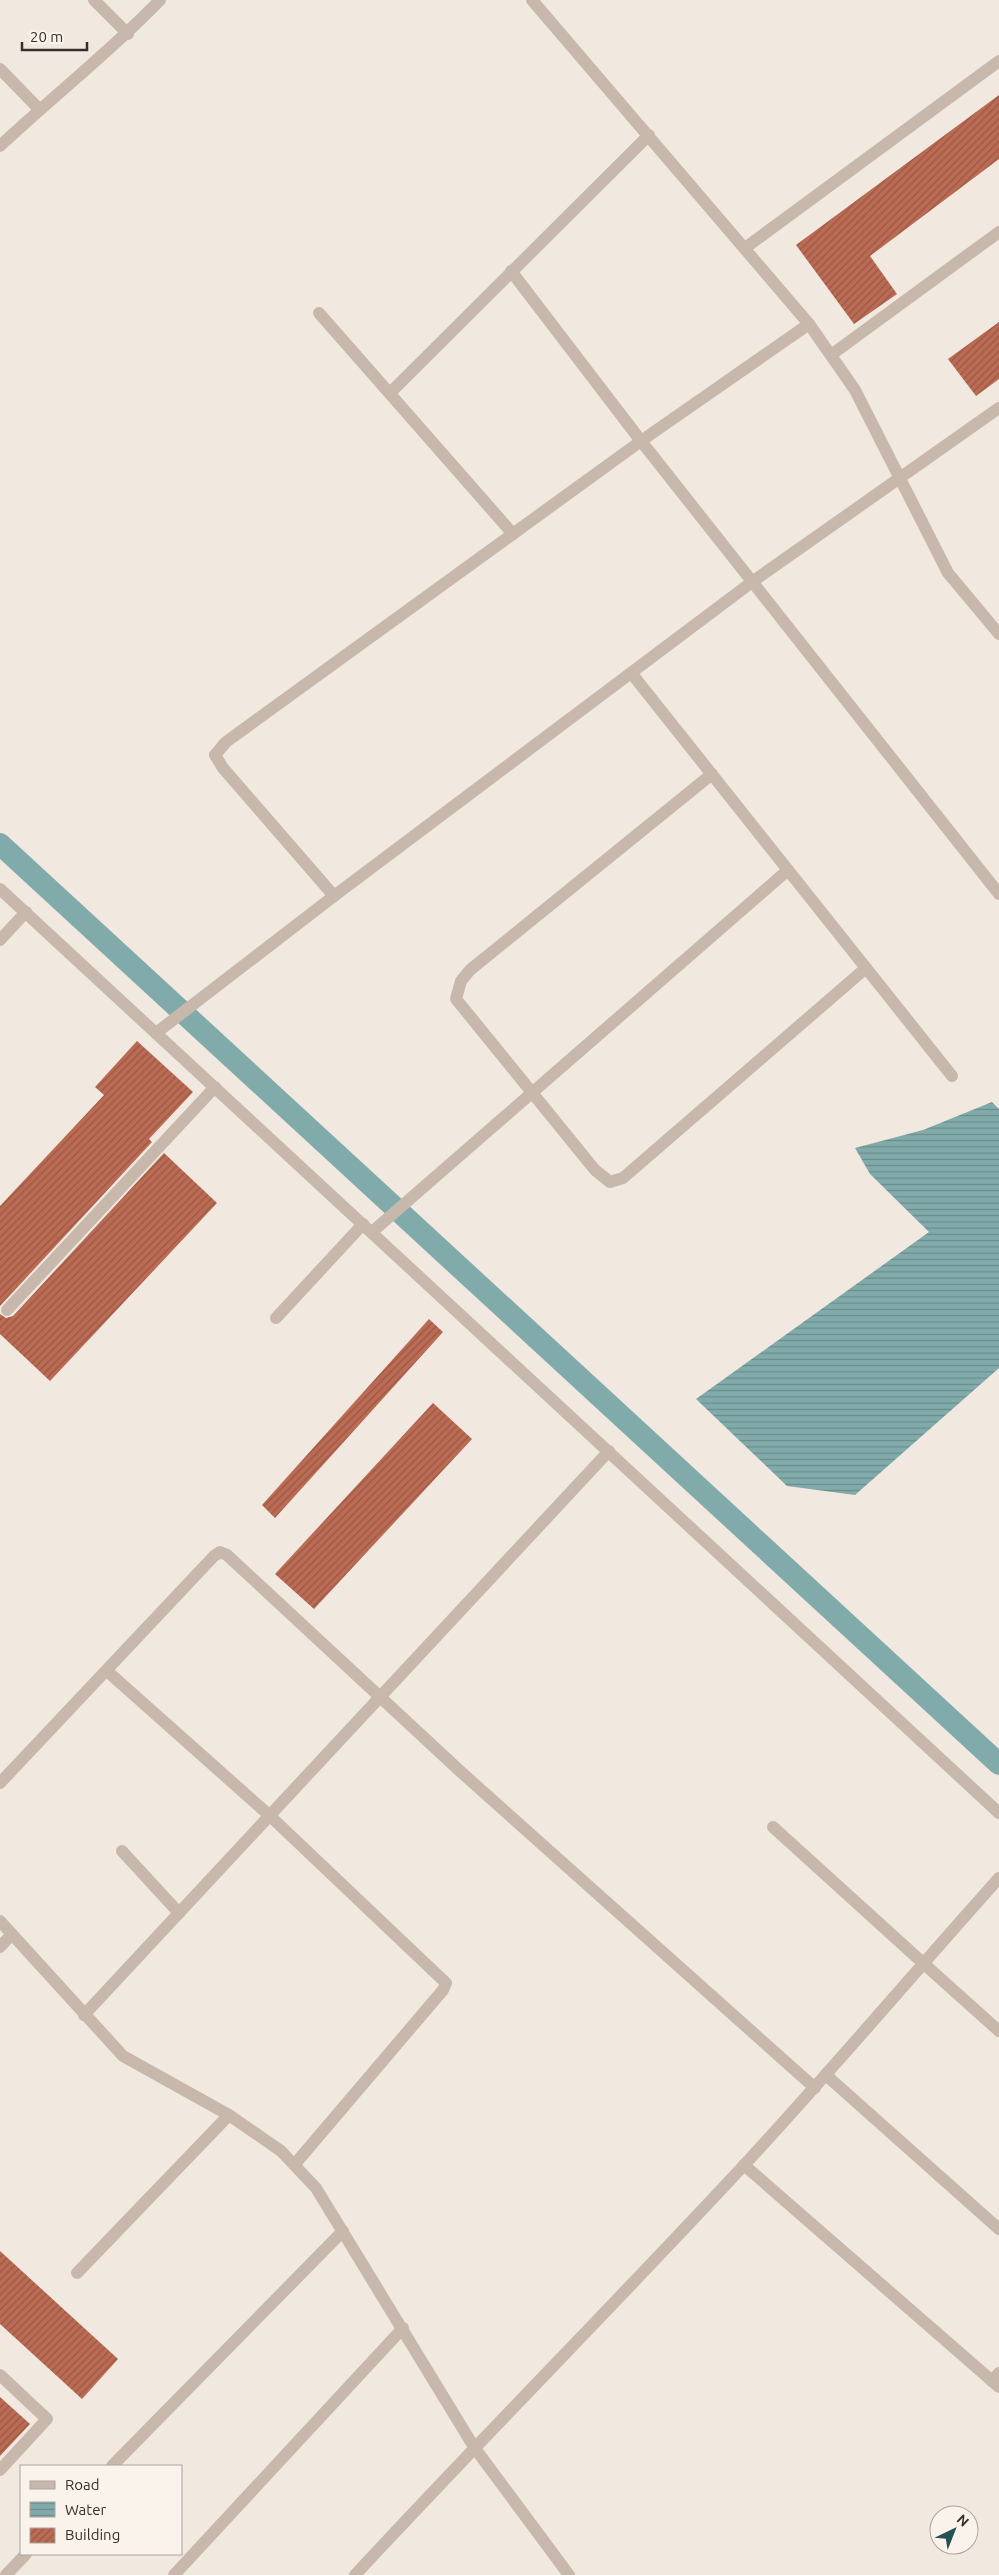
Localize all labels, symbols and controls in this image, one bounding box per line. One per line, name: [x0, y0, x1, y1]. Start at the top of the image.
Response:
scale bar: [22, 20, 88, 52]
text: 20 m: [30, 28, 63, 45]
legend: [20, 2465, 182, 2555]
text: Road: [65, 2476, 100, 2493]
text: Water: [65, 2501, 106, 2518]
north arrow: [929, 2505, 979, 2555]
text: N: [954, 2511, 972, 2530]
text: Building: [65, 2526, 120, 2543]

